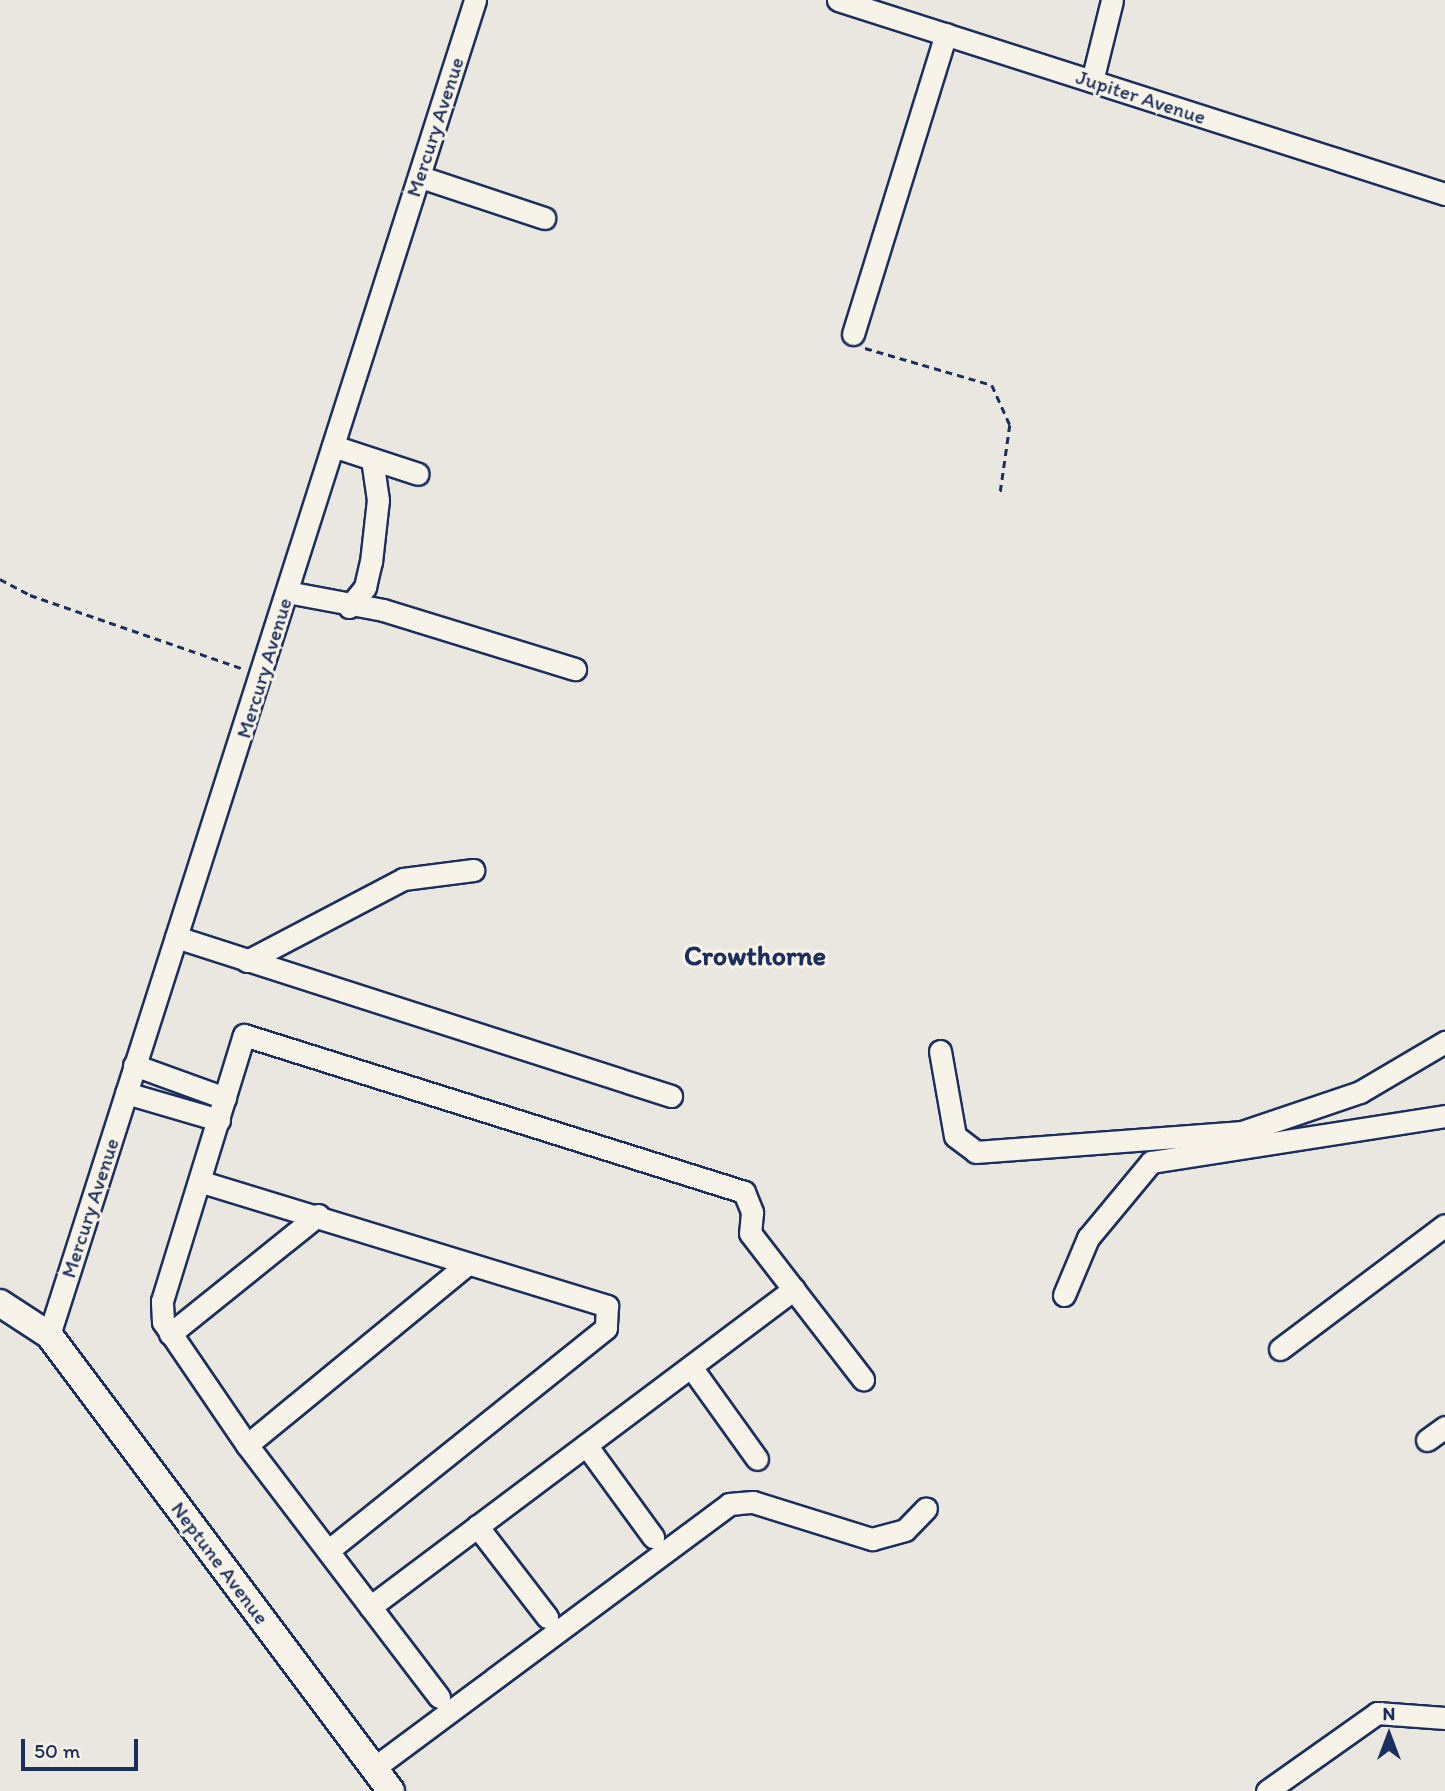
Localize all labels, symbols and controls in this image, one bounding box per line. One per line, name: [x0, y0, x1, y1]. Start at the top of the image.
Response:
street label: Mercury Avenue: [401, 54, 469, 200]
street label: Jupiter Avenue: [1073, 64, 1209, 130]
street label: Mercury Avenue: [231, 595, 297, 741]
district label: Crowthorne: [684, 938, 826, 972]
street label: Mercury Avenue: [56, 1135, 124, 1281]
street label: Neptune Avenue: [166, 1497, 274, 1629]
north arrow: [1354, 1700, 1424, 1770]
text: N: [1383, 1702, 1395, 1725]
scale bar: [24, 1724, 142, 1768]
text: 50 m: [34, 1738, 80, 1763]

